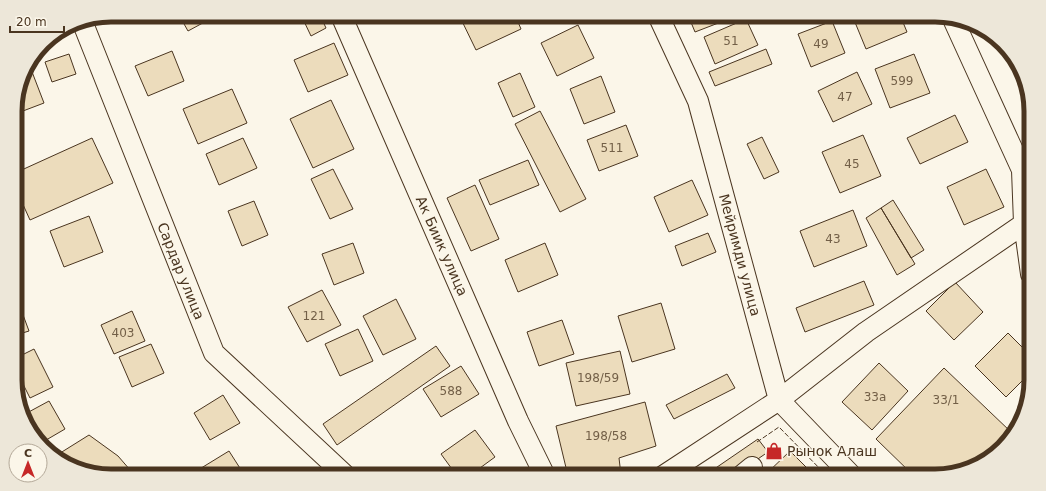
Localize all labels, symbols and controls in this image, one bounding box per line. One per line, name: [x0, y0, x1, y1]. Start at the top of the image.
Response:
scale bar: [10, 8, 64, 34]
text: 20 m: [16, 15, 47, 29]
house number: 51: [723, 34, 739, 48]
house number: 49: [813, 37, 829, 51]
house number: 599: [891, 74, 913, 88]
house number: 47: [837, 90, 853, 104]
house number: 511: [601, 141, 623, 155]
house number: 45: [844, 157, 860, 171]
street label: Мейримди улица: [716, 192, 764, 318]
street label: Ак Биик улица: [413, 194, 471, 298]
street label: Сардар улица: [154, 220, 208, 322]
house number: 43: [825, 232, 841, 246]
house number: 121: [303, 309, 325, 323]
house number: 403: [112, 326, 134, 340]
house number: 198/59: [577, 371, 619, 385]
house number: 588: [440, 384, 462, 398]
house number: 33а: [864, 390, 886, 404]
house number: 33/1: [933, 393, 959, 407]
house number: 198/58: [585, 429, 627, 443]
shop icon: Рынок Алаш: [764, 441, 784, 461]
north arrow: [8, 443, 48, 483]
place label: Рынок Алаш: [787, 443, 877, 459]
text: С: [24, 447, 32, 460]

